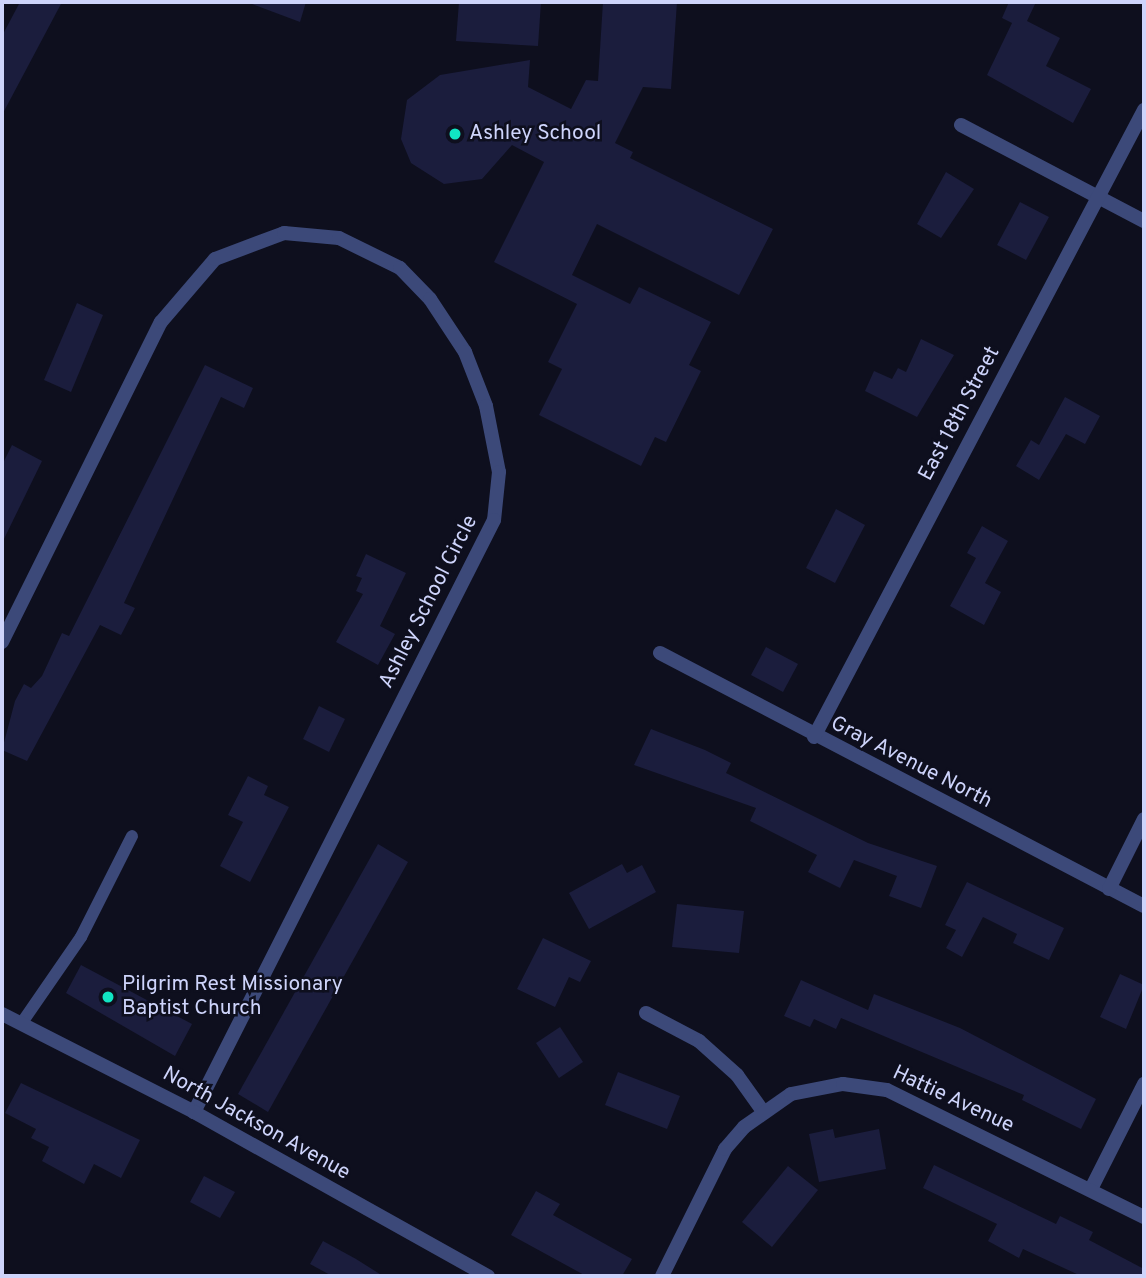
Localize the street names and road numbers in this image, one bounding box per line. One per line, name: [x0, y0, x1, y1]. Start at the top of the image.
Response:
street label: East 18th Street: [914, 343, 1006, 485]
street label: Ashley School Circle: [374, 511, 484, 693]
street label: Gray Avenue North: [826, 711, 996, 815]
street label: Hattie Avenue: [888, 1061, 1018, 1139]
street label: North Jackson Avenue: [157, 1062, 355, 1186]

